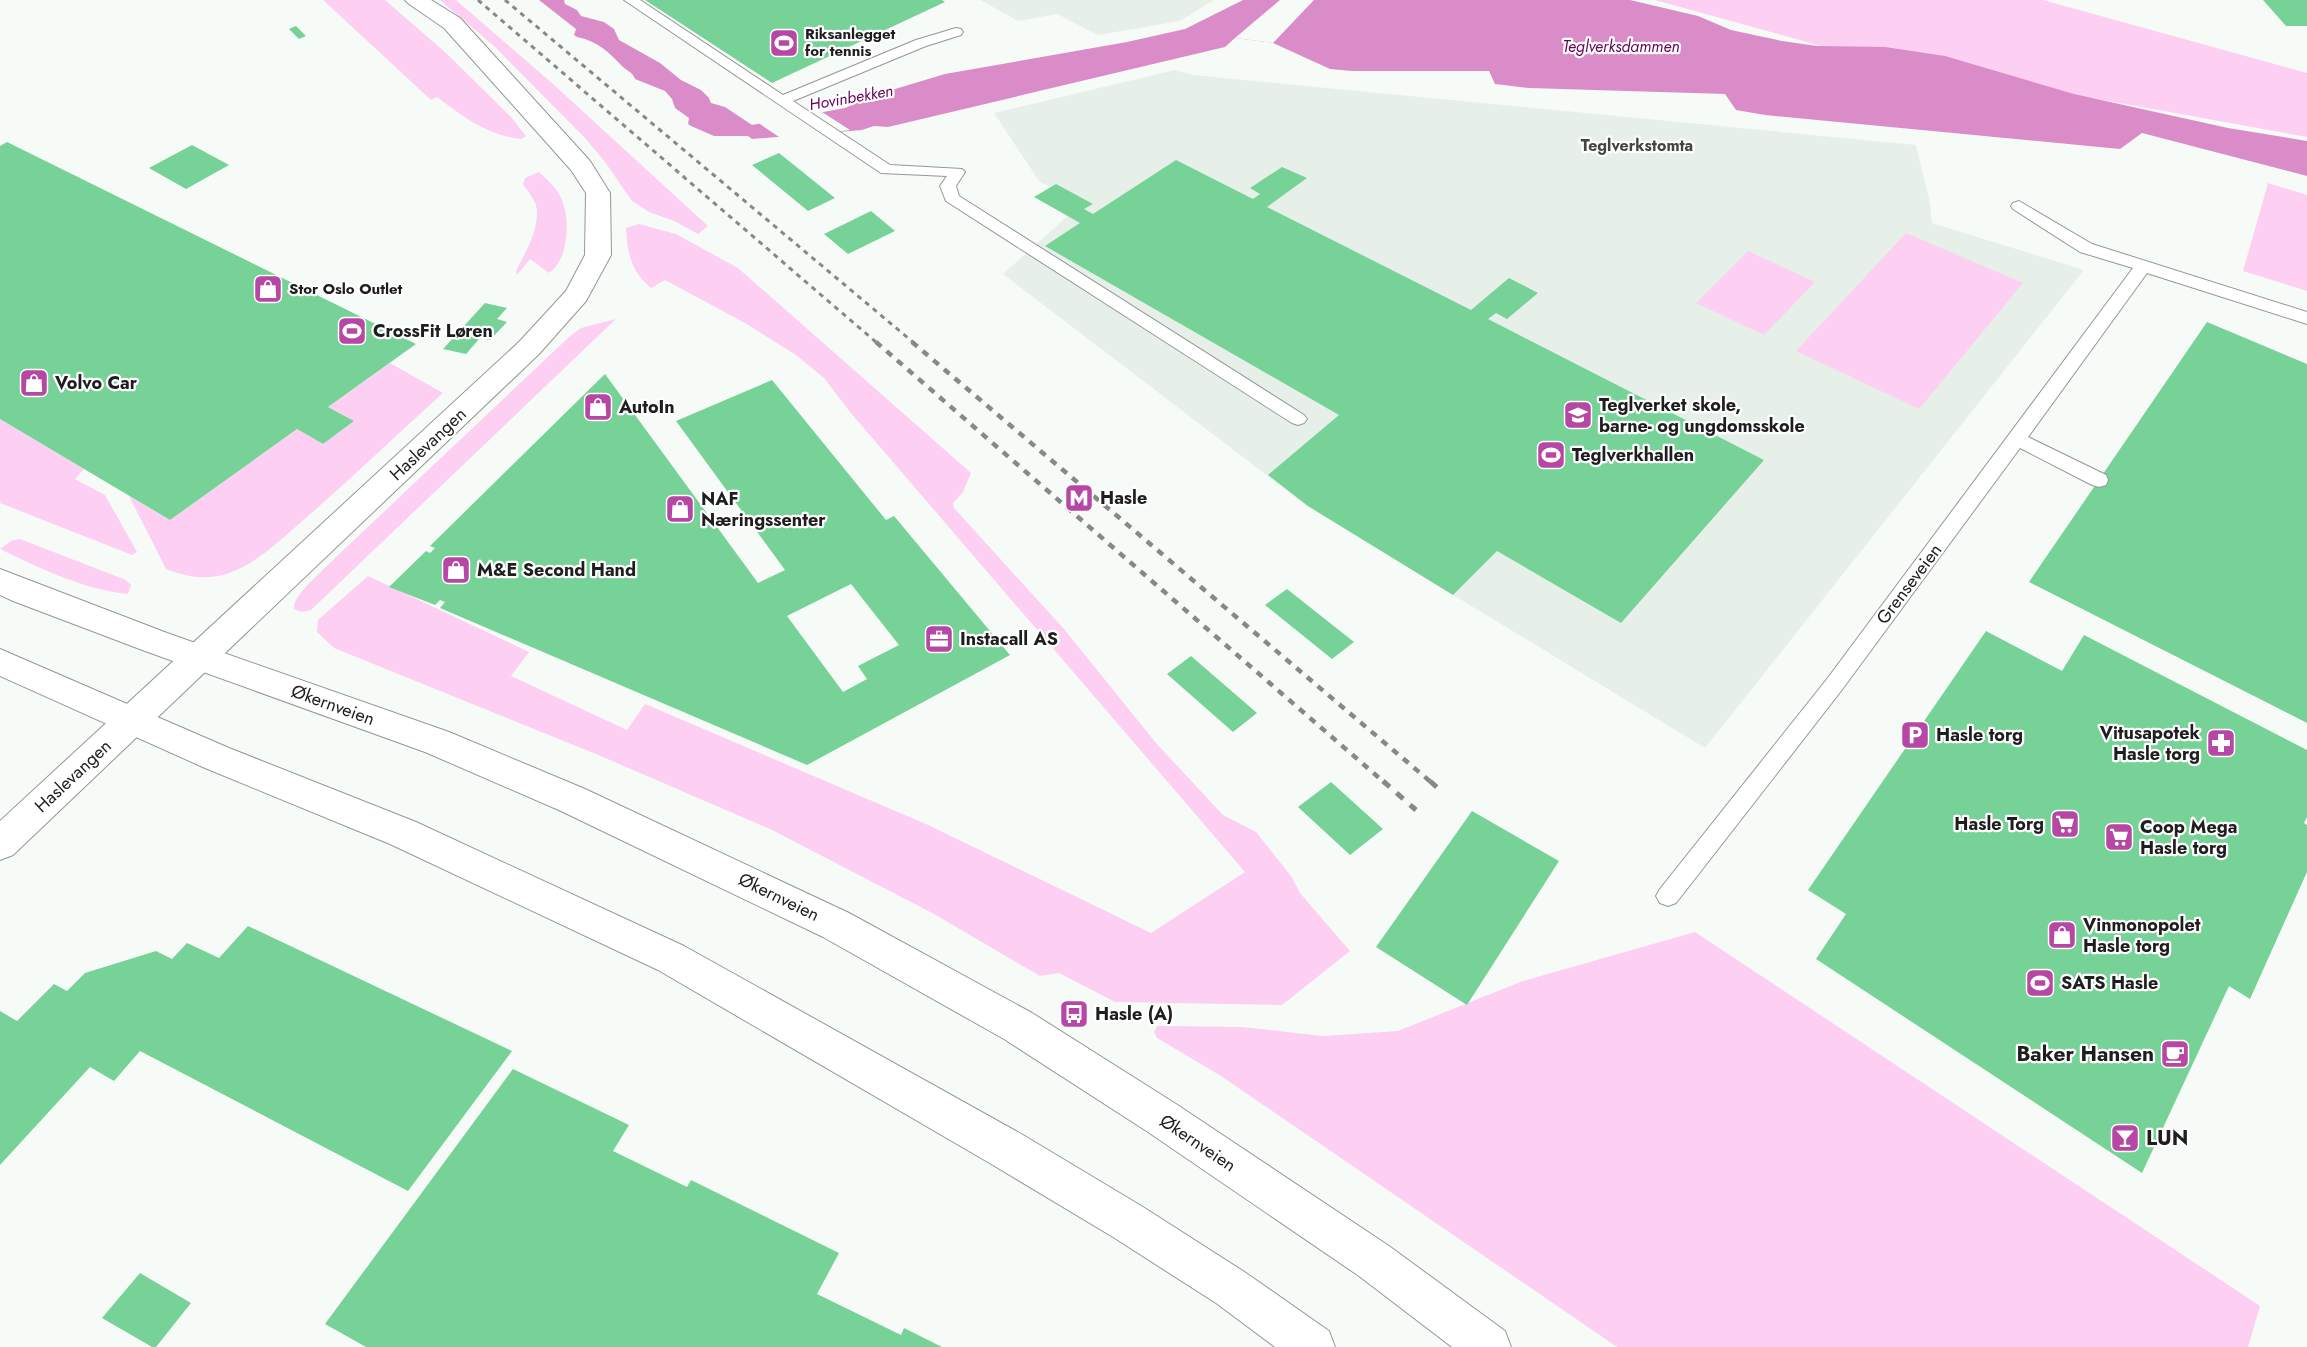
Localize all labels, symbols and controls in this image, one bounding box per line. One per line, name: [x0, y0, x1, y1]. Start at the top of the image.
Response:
place label: Riksanlegget for tennis: [805, 23, 896, 62]
sports icon: Riksanlegget for tennis: [768, 27, 800, 59]
water label: Teglverksdammen: [1562, 35, 1680, 58]
water label: Hovinbekken: [807, 79, 895, 116]
district label: Teglverkstomta: [1581, 134, 1693, 157]
shop icon: Stor Oslo Outlet: [252, 273, 284, 305]
place label: Stor Oslo Outlet: [289, 278, 403, 300]
sports icon: CrossFit Løren: [336, 315, 368, 347]
place label: CrossFit Løren: [373, 318, 493, 344]
shop icon: Volvo Car: [18, 367, 50, 399]
place label: Volvo Car: [54, 370, 138, 396]
shop icon: AutoIn: [582, 391, 614, 423]
place label: Teglverket skole, barne- og ungdomsskole: [1599, 392, 1805, 439]
place label: AutoIn: [618, 394, 675, 420]
school or university icon: Teglverket skole, barne- og ungdomsskole: [1562, 399, 1594, 431]
street label: Haslevangen: [384, 401, 472, 487]
sports icon: Teglverkhallen: [1535, 439, 1567, 471]
place label: Teglverkhallen: [1572, 442, 1694, 468]
metro station icon: Hasle: [1063, 482, 1095, 514]
place label: Hasle: [1100, 485, 1147, 511]
place label: NAF Næringssenter: [701, 486, 826, 533]
shop icon: NAF Næringssenter: [664, 493, 696, 525]
street label: Grenseveien: [1870, 538, 1948, 630]
shop icon: M&E Second Hand: [440, 554, 472, 586]
place label: M&E Second Hand: [477, 557, 636, 583]
office icon: Instacall AS: [923, 623, 955, 655]
place label: Instacall AS: [960, 626, 1058, 652]
street label: Økernveien: [288, 678, 378, 732]
parking icon: Hasle torg: [1899, 719, 1931, 751]
place label: Vitusapotek Hasle torg: [2099, 720, 2201, 767]
place label: Hasle torg: [1936, 722, 2023, 748]
pharmacy icon: Vitusapotek Hasle torg: [2205, 727, 2237, 759]
street label: Haslevangen: [29, 733, 117, 819]
supermarket icon: Hasle Torg: [2049, 808, 2081, 840]
place label: Hasle Torg: [1954, 811, 2044, 837]
place label: Coop Mega Hasle torg: [2140, 814, 2237, 861]
supermarket icon: Coop Mega Hasle torg: [2103, 821, 2135, 853]
street label: Økernveien: [734, 866, 824, 928]
place label: Vinmonopolet Hasle torg: [2082, 912, 2201, 959]
shop icon: Vinmonopolet Hasle torg: [2046, 919, 2078, 951]
sports icon: SATS Hasle: [2024, 967, 2056, 999]
place label: SATS Hasle: [2061, 970, 2158, 996]
bus stop icon: Hasle (A): [1058, 998, 1090, 1030]
place label: Hasle (A): [1095, 1001, 1173, 1027]
cafe icon: Baker Hansen: [2159, 1038, 2191, 1070]
place label: Baker Hansen: [2016, 1039, 2154, 1069]
street label: Økernveien: [1155, 1108, 1241, 1178]
bar icon: LUN: [2109, 1122, 2141, 1154]
place label: LUN: [2146, 1123, 2188, 1153]

